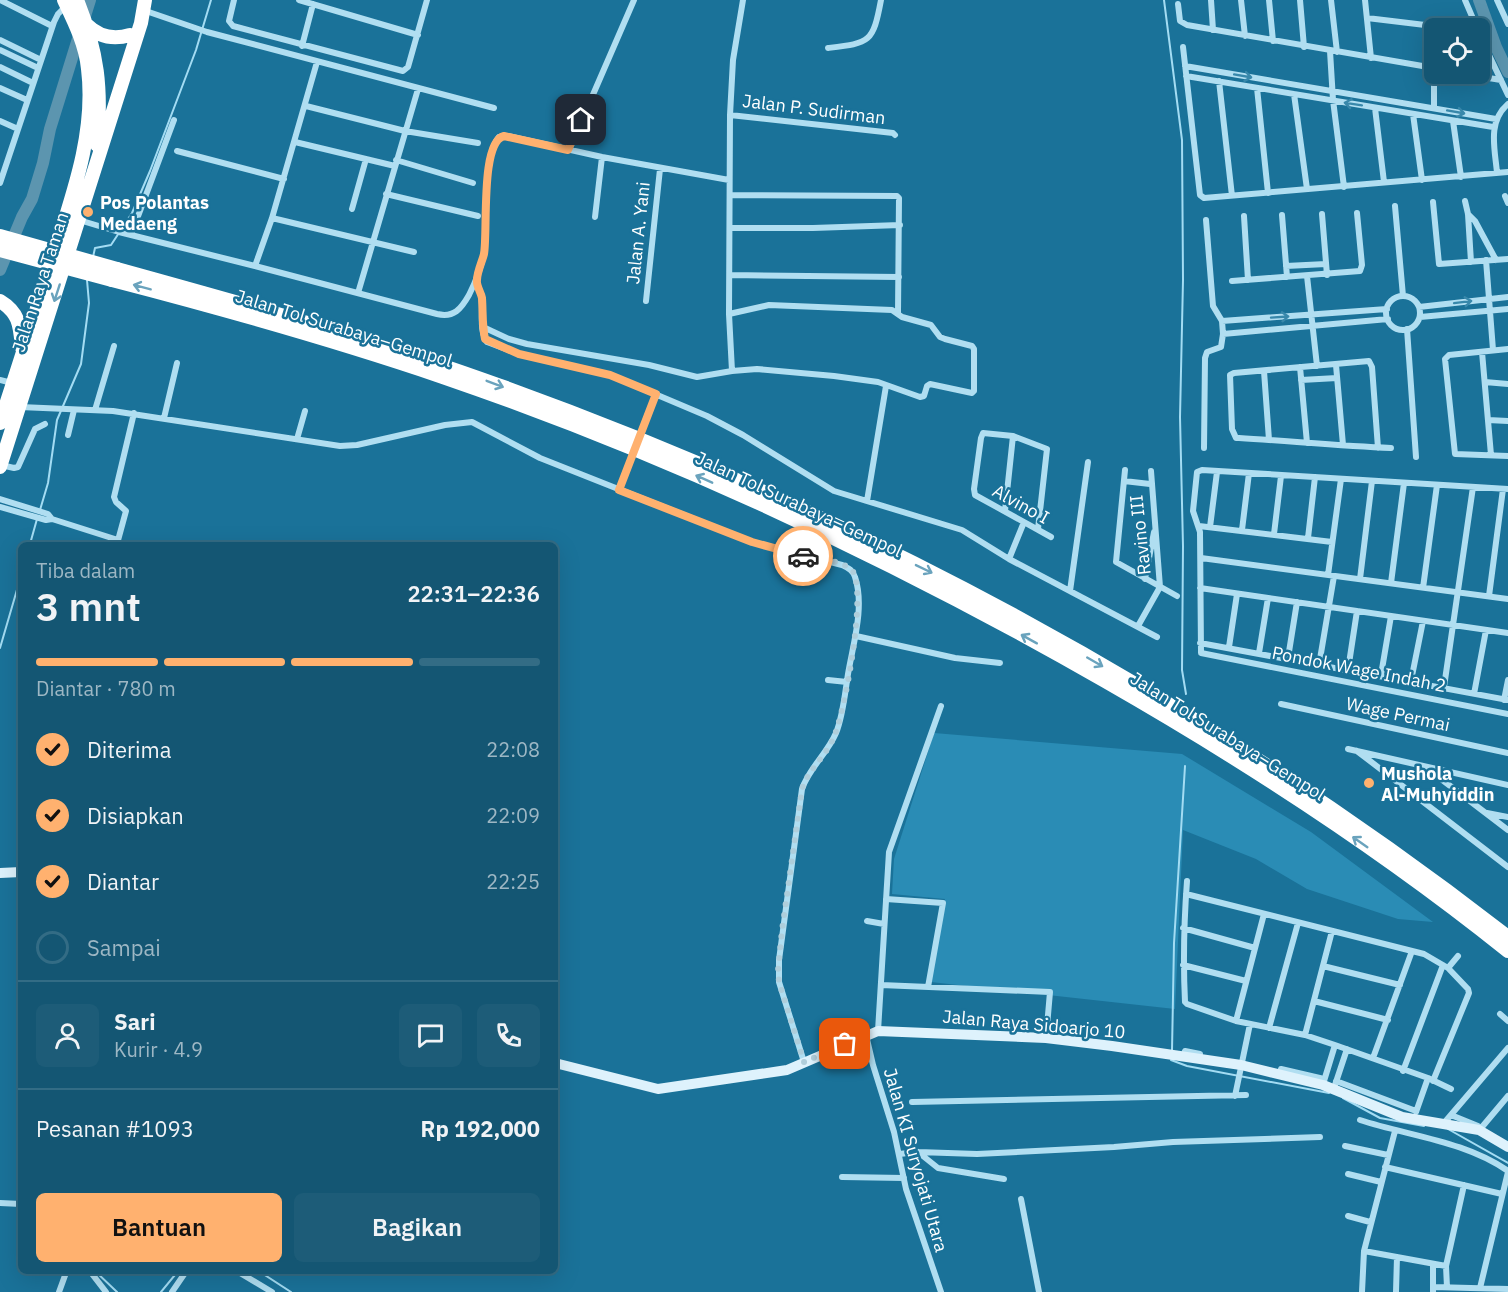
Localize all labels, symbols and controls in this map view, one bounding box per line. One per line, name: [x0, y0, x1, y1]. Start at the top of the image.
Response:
map controls: [1424, 18, 1490, 84]
button: locate: [1424, 18, 1490, 84]
one-way arrow: [1233, 71, 1252, 82]
street label: Jalan P. Sudirman: [741, 89, 887, 129]
pin: [555, 94, 606, 145]
one-way arrow: [1343, 98, 1363, 109]
icon: home: [564, 103, 597, 136]
one-way arrow: [1446, 107, 1465, 118]
street label: Jalan A. Yani: [621, 181, 655, 285]
place label: Pos Polantas Medaeng: [100, 191, 209, 235]
marker: Pos Polantas Medaeng: [81, 205, 95, 219]
street label: Jalan Raya Taman: [7, 209, 73, 355]
one-way arrow: [133, 281, 152, 293]
one-way arrow: [50, 283, 61, 302]
street label: Jalan Tol Surabaya–Gempol: [233, 284, 455, 372]
one-way arrow: [1453, 296, 1473, 307]
one-way arrow: [1269, 311, 1289, 322]
one-way arrow: [485, 379, 503, 390]
street label: Jalan Tol Surabaya–Gempol: [692, 446, 906, 562]
one-way arrow: [695, 473, 713, 484]
street label: Alvino I: [989, 479, 1053, 529]
street label: Ravino III: [1124, 494, 1156, 576]
courier: [773, 526, 833, 586]
icon: car: [787, 540, 820, 573]
text: Tiba dalam: [36, 557, 135, 584]
one-way arrow: [915, 563, 932, 575]
text: 22:31–22:36: [407, 579, 540, 608]
text: 3 mnt: [36, 581, 141, 632]
one-way arrow: [1021, 633, 1039, 644]
street label: Pondok Wage Indah 2: [1270, 641, 1448, 697]
one-way arrow: [1087, 656, 1104, 668]
street label: Jalan Tol Surabaya–Gempol: [1126, 666, 1330, 806]
text: Diantar · 780 m: [36, 675, 176, 702]
street label: Wage Permai: [1344, 692, 1452, 736]
icon: check: [36, 733, 69, 766]
text: Diterima: [87, 735, 172, 764]
text: 22:08: [486, 736, 540, 763]
place label: Mushola Al-Muhyiddin: [1381, 762, 1494, 806]
marker: Mushola Al-Muhyiddin: [1362, 776, 1376, 790]
icon: check: [36, 799, 69, 832]
text: Disiapkan: [87, 801, 184, 830]
text: 22:09: [486, 802, 540, 829]
one-way arrow: [1352, 836, 1368, 848]
icon: check: [36, 865, 69, 898]
text: Diantar: [87, 867, 159, 896]
text: 22:25: [486, 868, 540, 895]
text: Sampai: [87, 933, 161, 962]
button: person: [36, 1004, 99, 1067]
button: chat: [399, 1004, 462, 1067]
button: phone: [477, 1004, 540, 1067]
street label: Jalan Raya Sidoarjo 10: [942, 1005, 1126, 1043]
text: Sari: [114, 1007, 155, 1036]
pin: [819, 1018, 870, 1069]
icon: bag: [828, 1027, 861, 1060]
text: Kurir · 4.9: [114, 1036, 203, 1063]
street label: Jalan KI Suryojati Utara: [879, 1065, 953, 1255]
text: Pesanan #1093: [36, 1114, 194, 1143]
text: Rp 192,000: [421, 1114, 540, 1143]
button: Bantuan: [36, 1193, 282, 1262]
button: Bagikan: [294, 1193, 540, 1262]

